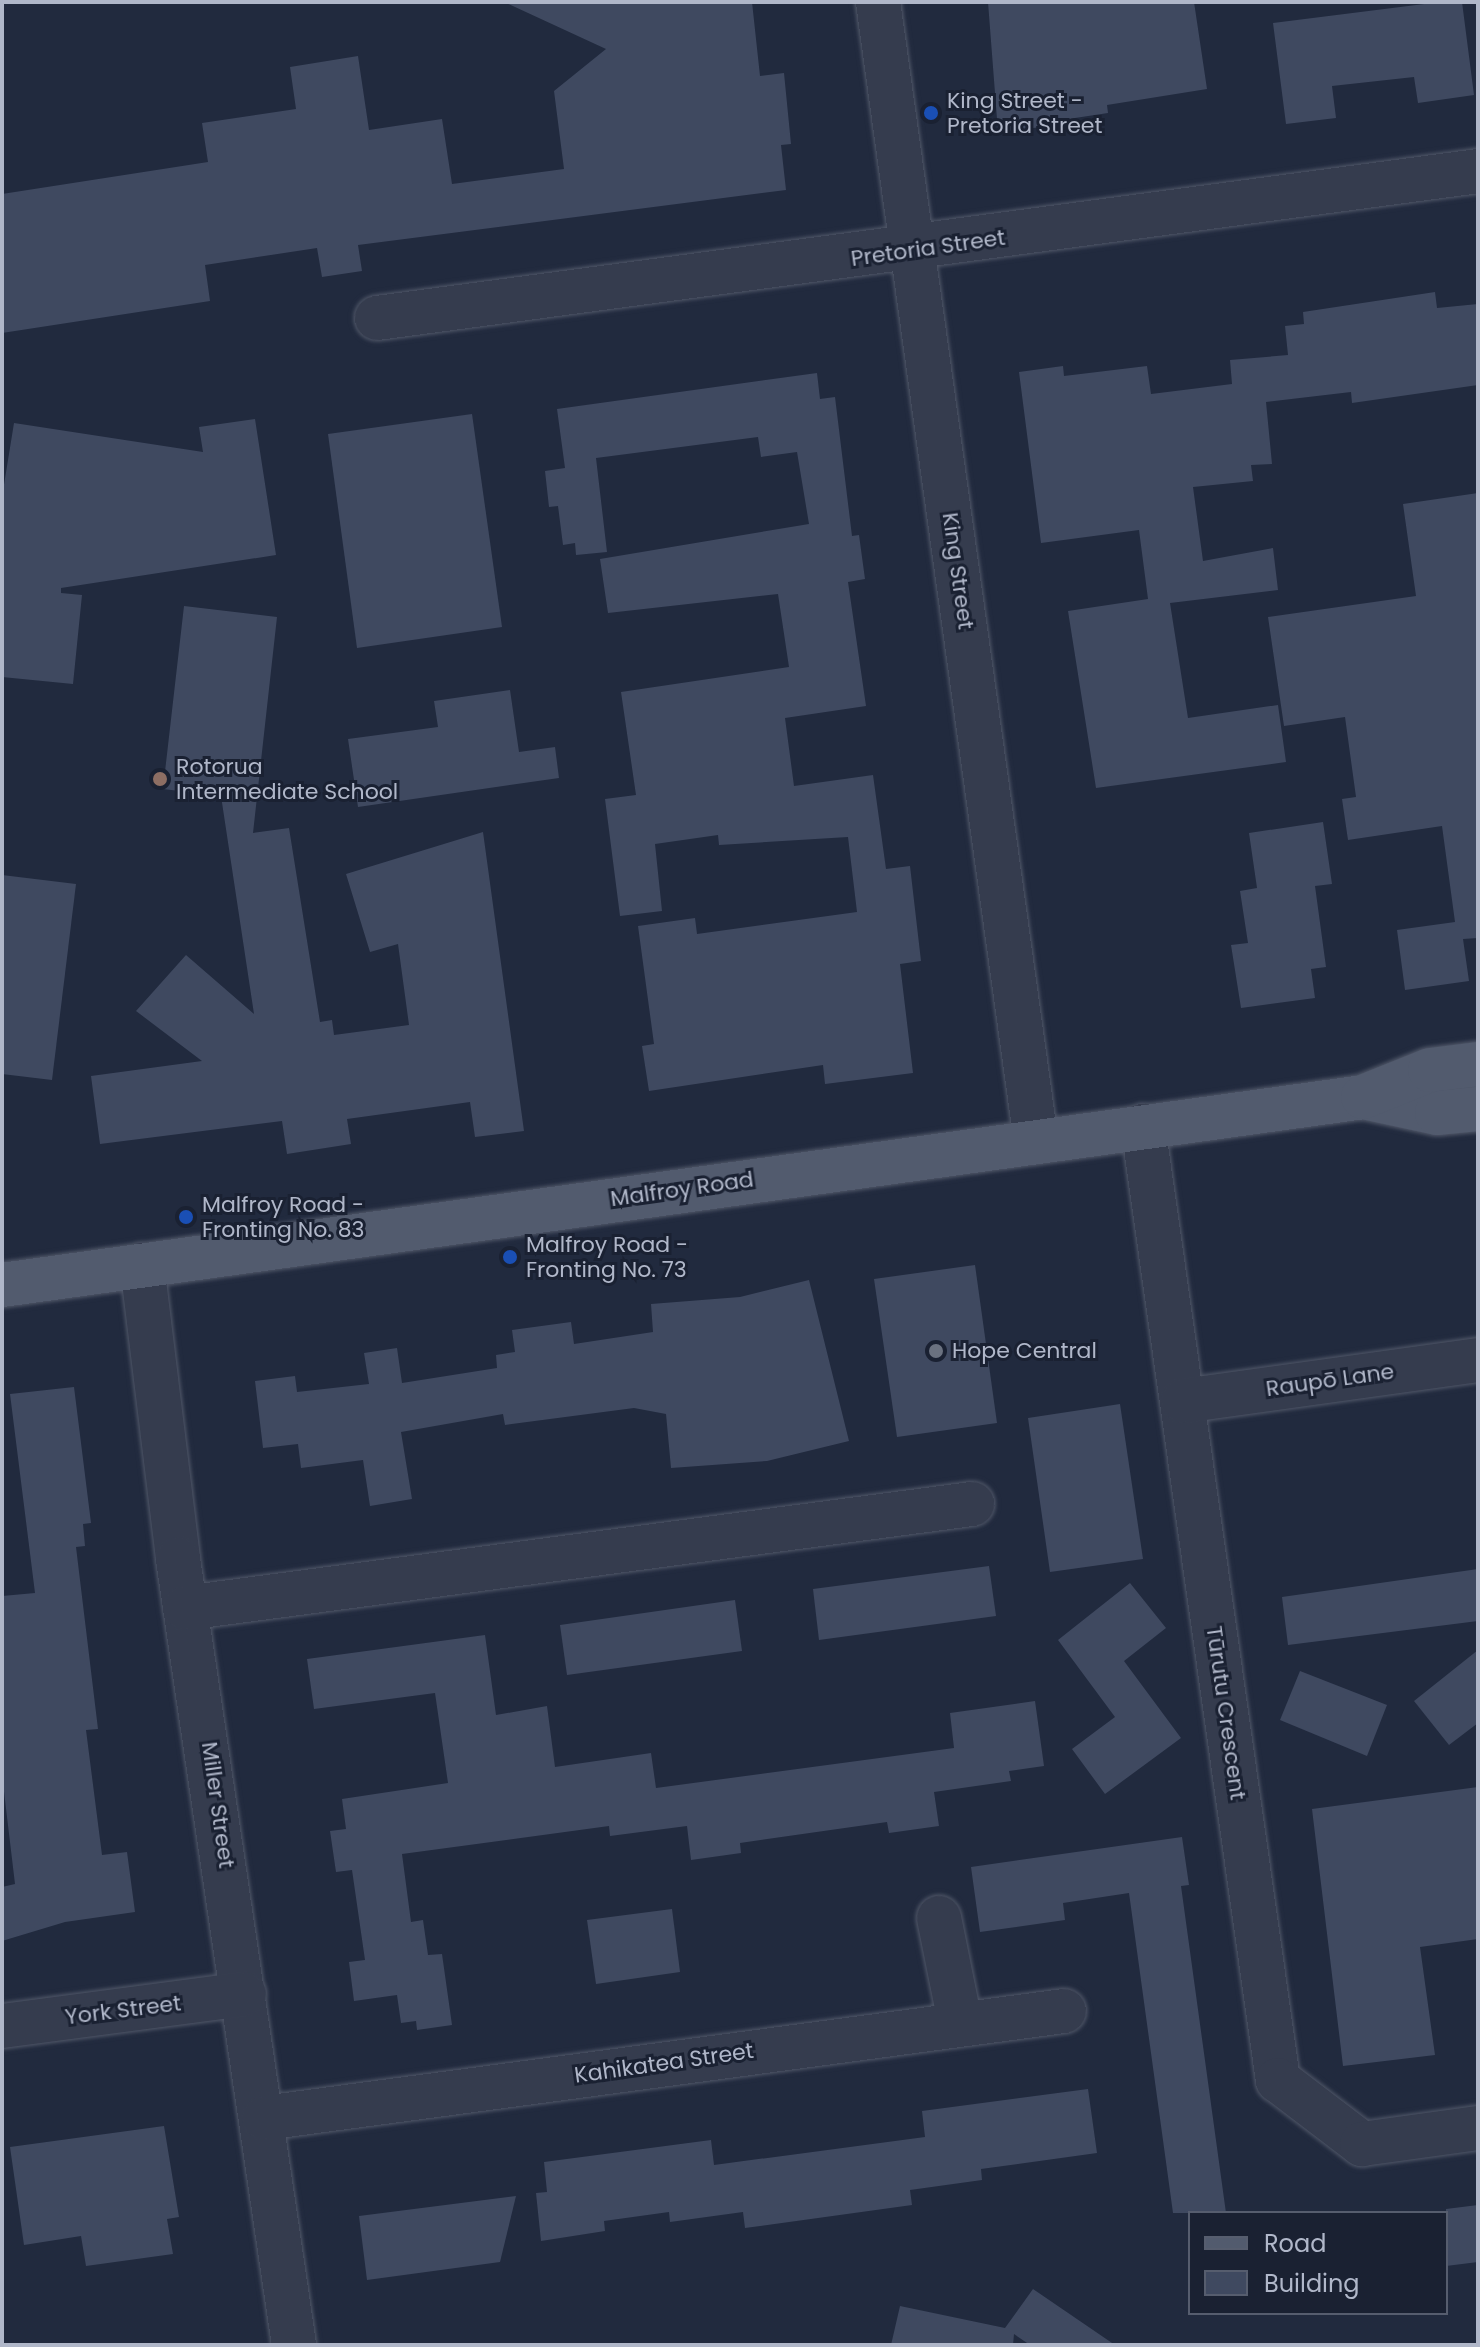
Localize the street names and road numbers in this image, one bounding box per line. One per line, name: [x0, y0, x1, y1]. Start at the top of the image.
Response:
street label: Pretoria Street: [849, 224, 1007, 272]
street label: King Street: [937, 511, 979, 631]
street label: Malfroy Road: [609, 1166, 755, 1212]
street label: Raupō Lane: [1264, 1358, 1396, 1402]
street label: Tūrutu Crescent: [1201, 1624, 1251, 1802]
street label: Miller Street: [196, 1740, 240, 1870]
street label: York Street: [63, 1990, 183, 2030]
street label: Kahikatea Street: [573, 2037, 755, 2089]

